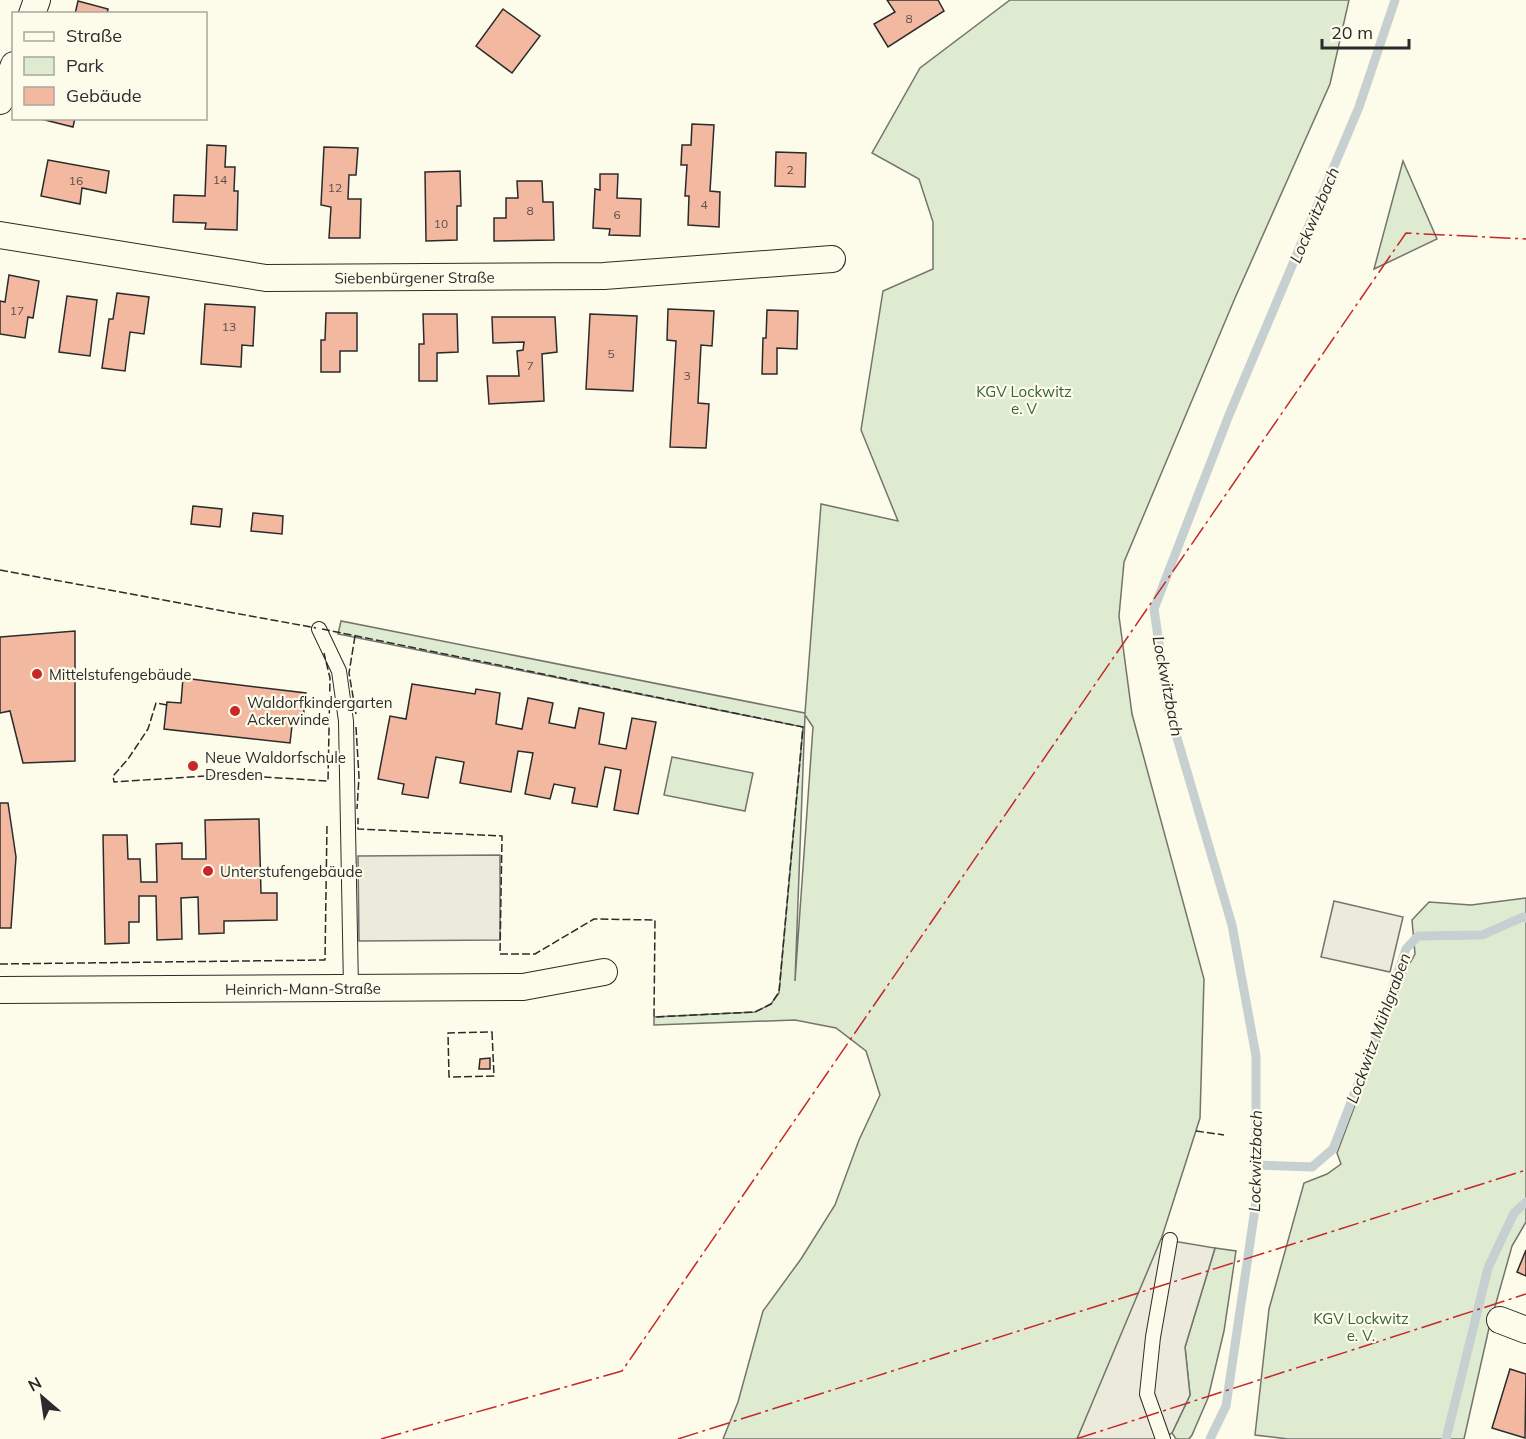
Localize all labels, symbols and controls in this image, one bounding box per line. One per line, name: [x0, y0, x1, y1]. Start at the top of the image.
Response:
house number: 8: [905, 11, 913, 26]
legend: [12, 12, 207, 120]
scale bar: [1322, 12, 1409, 50]
text: 20 m: [1331, 21, 1373, 44]
text: Straße: [66, 24, 122, 47]
text: Park: [66, 54, 105, 77]
text: Gebäude: [66, 84, 142, 107]
house number: 2: [786, 162, 794, 177]
water label: Lockwitzbach: [1285, 164, 1343, 266]
house number: 14: [213, 172, 227, 187]
house number: 16: [69, 173, 83, 188]
house number: 12: [328, 180, 342, 195]
house number: 4: [700, 197, 708, 212]
house number: 8: [526, 203, 534, 218]
house number: 6: [613, 207, 621, 222]
house number: 10: [434, 216, 448, 231]
street label: Siebenbürgener Straße: [334, 267, 495, 287]
house number: 17: [10, 303, 24, 318]
house number: 13: [222, 319, 236, 334]
house number: 5: [607, 346, 615, 361]
house number: 7: [526, 358, 534, 373]
house number: 3: [683, 368, 691, 383]
park label: KGV Lockwitz e. V: [976, 382, 1072, 418]
water label: Lockwitzbach: [1148, 634, 1188, 738]
place label: Mittelstufengebäude: [49, 665, 192, 684]
marker: Mittelstufengebäude: [30, 667, 44, 681]
place label: Waldorfkindergarten Ackerwinde: [247, 693, 392, 729]
marker: Waldorfkindergarten Ackerwinde: [228, 704, 242, 718]
place label: Neue Waldorfschule Dresden: [205, 748, 346, 784]
marker: Neue Waldorfschule Dresden: [186, 759, 200, 773]
place label: Unterstufengebäude: [220, 862, 363, 881]
marker: Unterstufengebäude: [201, 864, 215, 878]
water label: Lockwitz Mühlgraben: [1342, 950, 1414, 1106]
street label: Heinrich-Mann-Straße: [225, 978, 381, 998]
water label: Lockwitzbach: [1244, 1110, 1266, 1212]
park label: KGV Lockwitz e. V.: [1313, 1309, 1409, 1345]
north arrow: [12, 1367, 72, 1427]
text: N: [25, 1372, 45, 1396]

